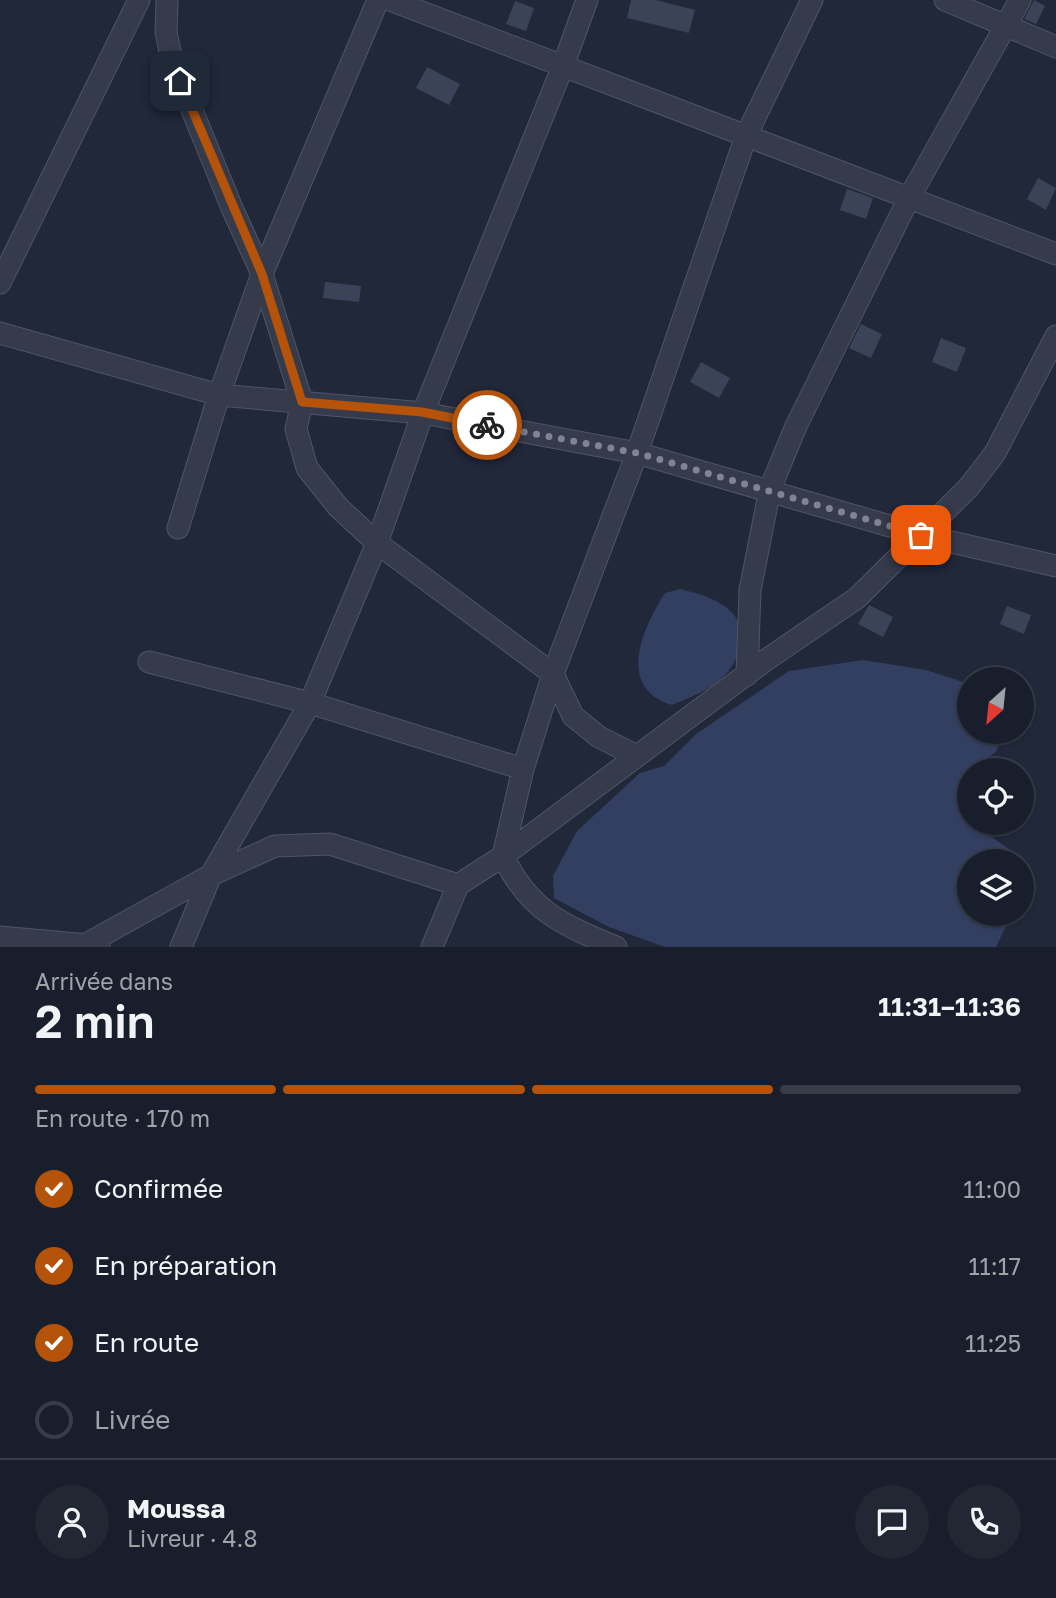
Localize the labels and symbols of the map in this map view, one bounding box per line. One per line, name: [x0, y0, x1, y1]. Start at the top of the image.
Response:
pin: [150, 51, 210, 111]
courier: [452, 390, 522, 460]
pin: [891, 505, 951, 565]
north arrow: [957, 667, 1034, 744]

